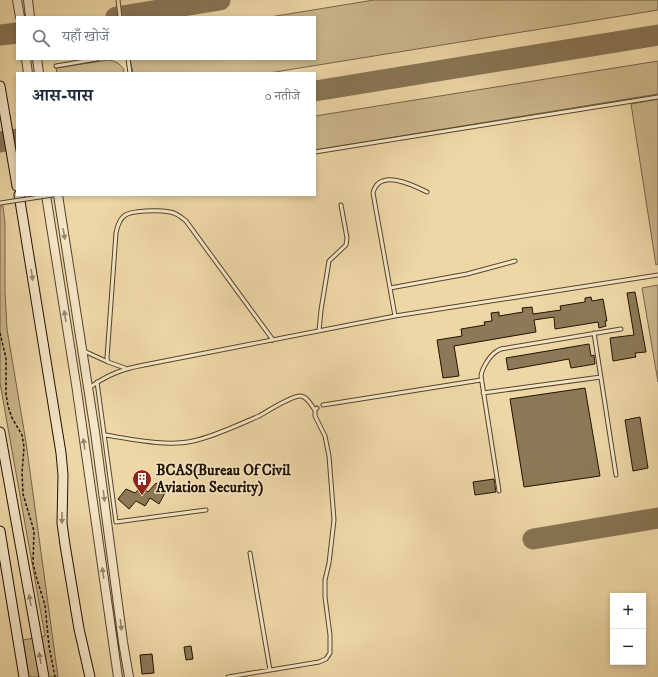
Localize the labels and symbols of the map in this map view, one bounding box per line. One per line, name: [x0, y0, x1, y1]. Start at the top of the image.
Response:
one-way arrow: [61, 227, 67, 240]
one-way arrow: [29, 269, 35, 281]
one-way arrow: [62, 310, 68, 322]
one-way arrow: [81, 438, 87, 450]
place label: BCAS(Bureau Of Civil Aviation Security): [155, 461, 291, 497]
building icon: BCAS(Bureau Of Civil Aviation Security): [131, 468, 153, 496]
one-way arrow: [101, 490, 107, 502]
one-way arrow: [59, 512, 65, 525]
one-way arrow: [100, 567, 106, 579]
one-way arrow: [27, 594, 33, 606]
one-way arrow: [118, 619, 124, 631]
one-way arrow: [37, 651, 43, 664]

